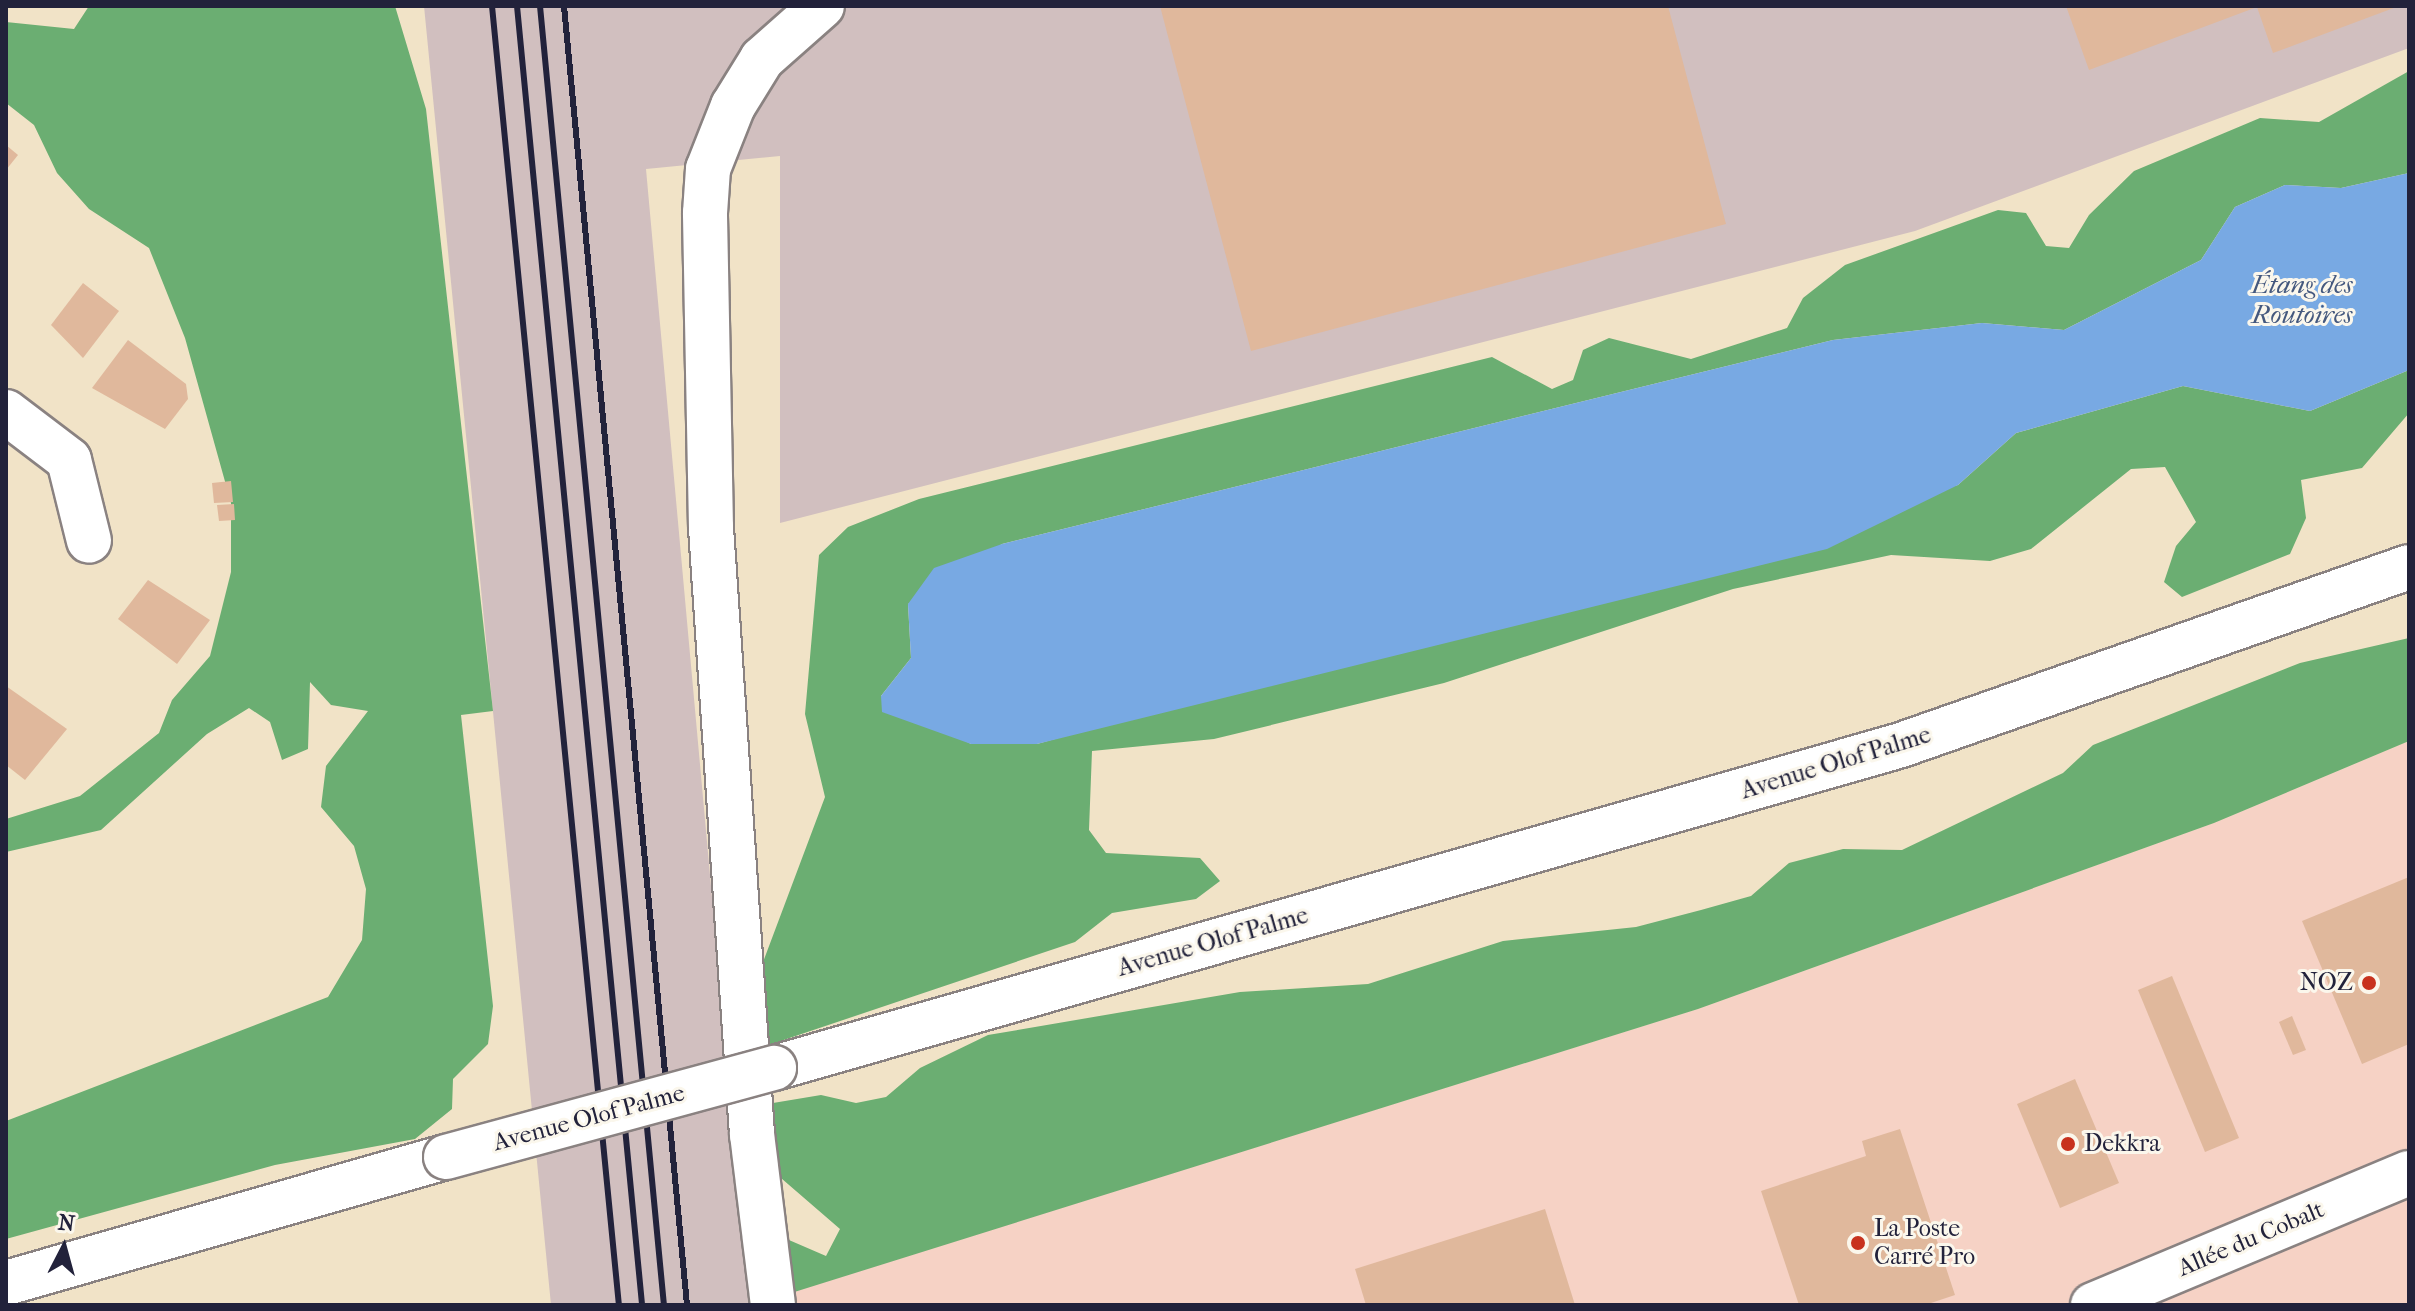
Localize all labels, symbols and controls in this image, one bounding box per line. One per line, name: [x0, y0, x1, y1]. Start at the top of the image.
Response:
water label: Étang des Routoires: [2252, 269, 2352, 330]
street label: Avenue Olof Palme: [1738, 720, 1934, 806]
street label: Avenue Olof Palme: [1114, 901, 1312, 983]
place label: NOZ: [2300, 969, 2353, 997]
marker: NOZ: [2360, 974, 2378, 992]
street label: Avenue Olof Palme: [490, 1079, 688, 1157]
place label: Dekkra: [2084, 1130, 2160, 1158]
marker: Dekkra: [2059, 1135, 2077, 1153]
street label: Allée du Cobalt: [2173, 1195, 2329, 1283]
north arrow: [24, 1207, 104, 1287]
text: N: [57, 1209, 76, 1237]
place label: La Poste Carré Pro: [1874, 1215, 1975, 1271]
marker: La Poste Carré Pro: [1849, 1234, 1867, 1252]

